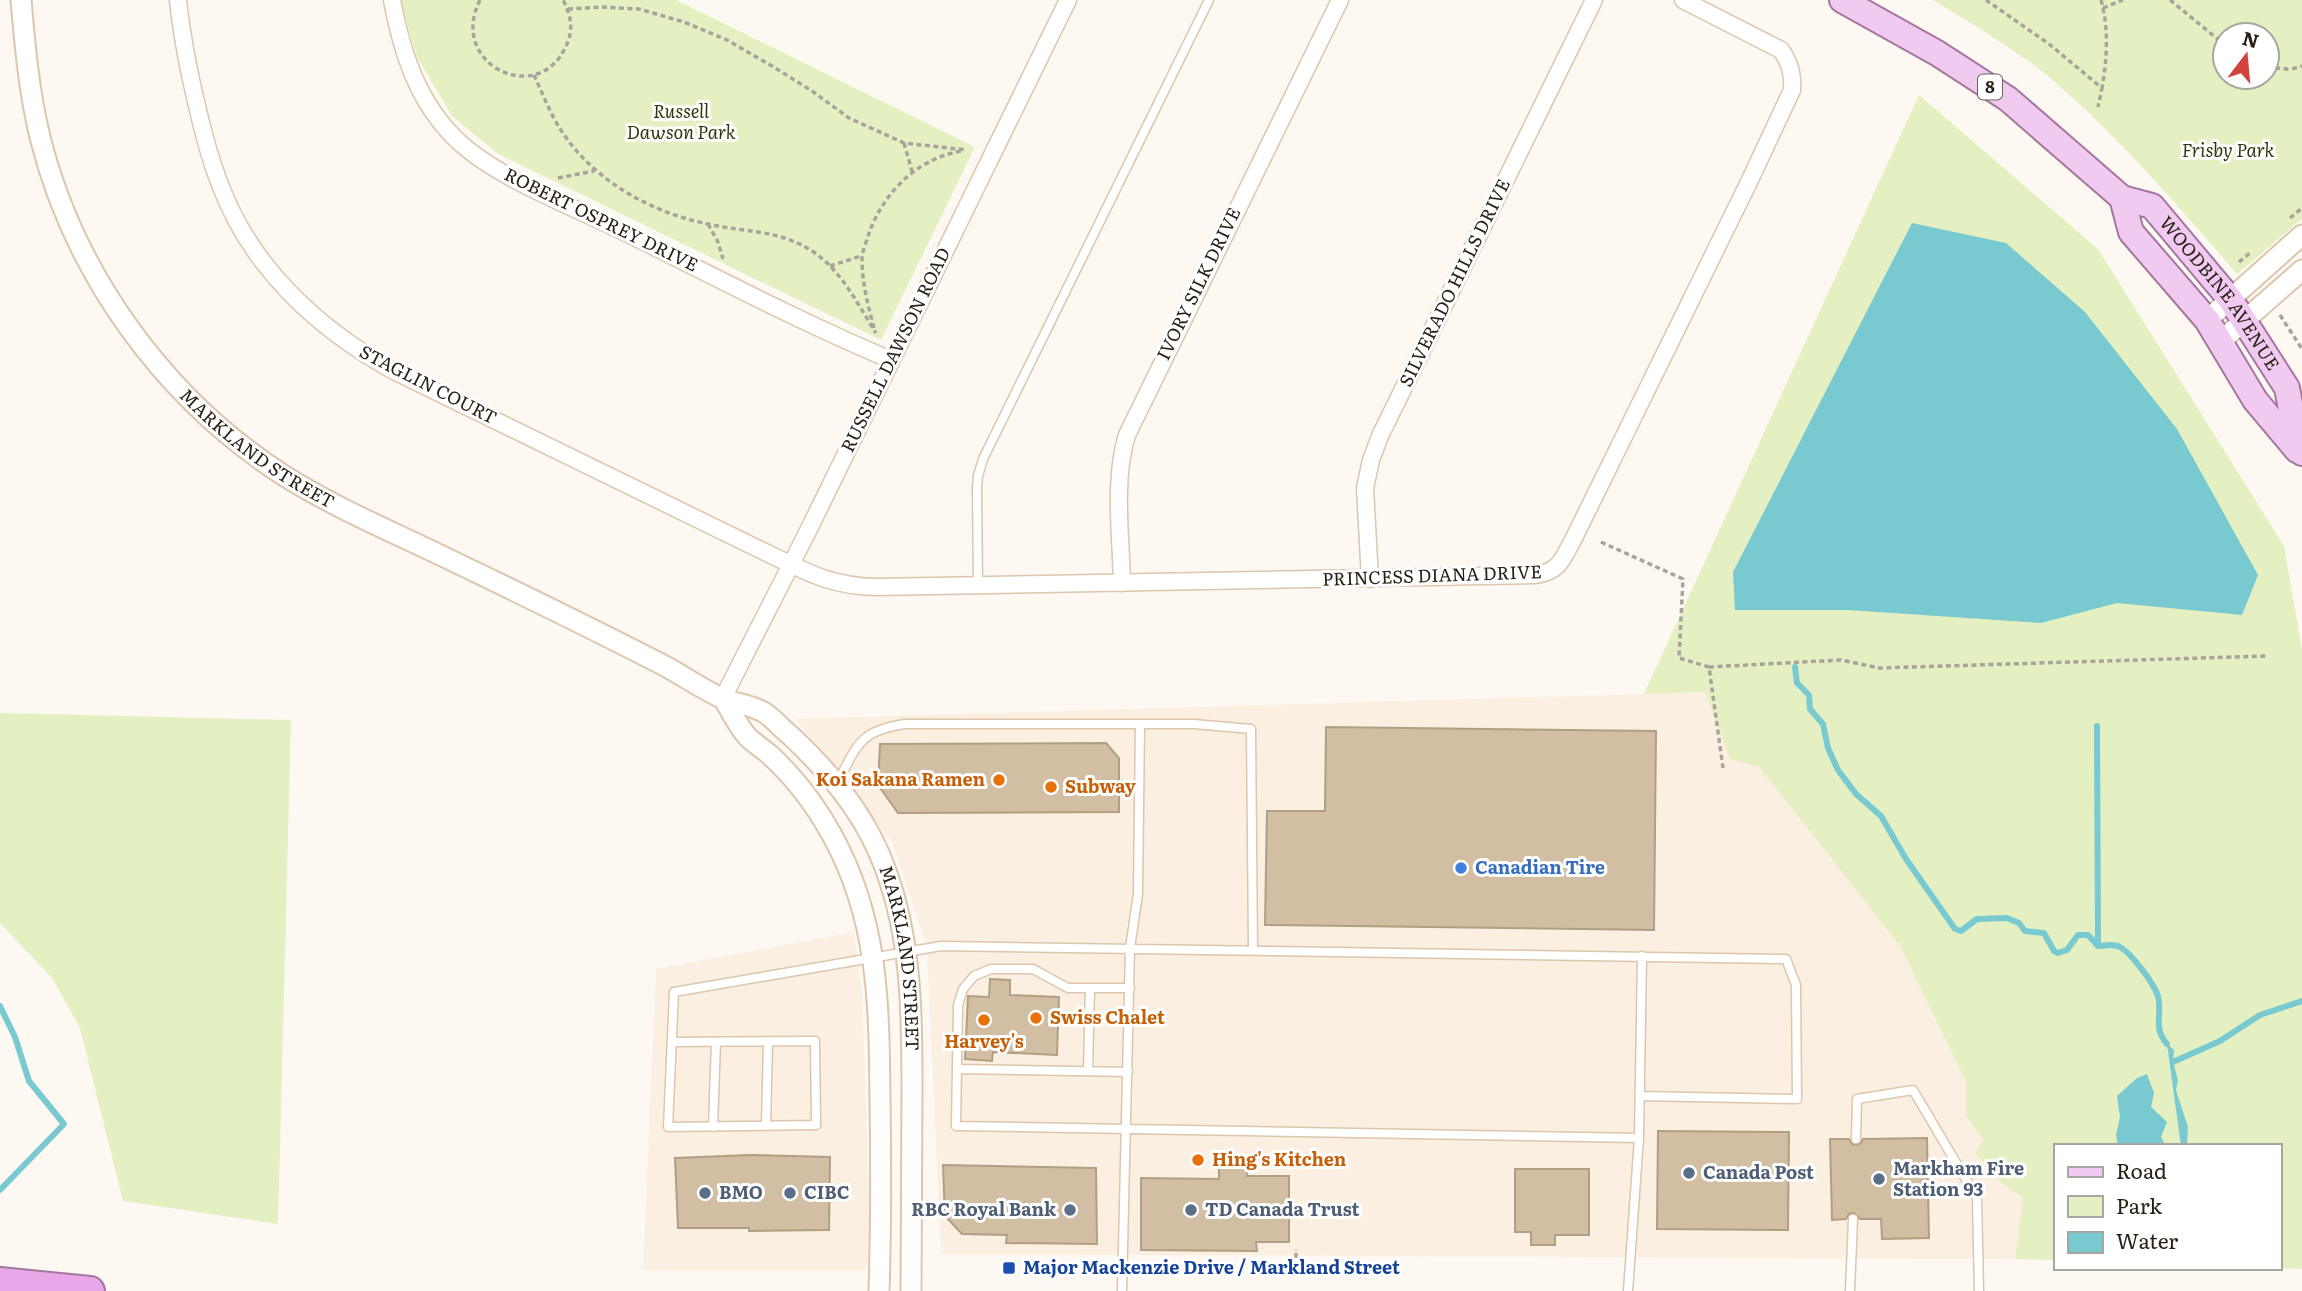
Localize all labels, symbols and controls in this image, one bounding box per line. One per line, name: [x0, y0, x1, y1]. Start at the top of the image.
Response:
north arrow: [2211, 21, 2281, 91]
text: N: [2239, 23, 2263, 54]
road number: 8: [1978, 74, 2002, 100]
park label: Russell Dawson Park: [626, 97, 736, 145]
park label: Frisby Park: [2182, 136, 2274, 163]
street label: ROBERT OSPREY DRIVE: [500, 160, 703, 277]
street label: SILVERADO HILLS DRIVE: [1391, 174, 1516, 391]
street label: IVORY SILK DRIVE: [1149, 202, 1246, 364]
street label: WOODBINE AVENUE: [2154, 209, 2287, 375]
street label: RUSSELL DAWSON ROAD: [833, 242, 956, 456]
street label: STAGLIN COURT: [355, 337, 502, 430]
street label: MARKLAND STREET: [174, 382, 340, 514]
street label: PRINCESS DIANA DRIVE: [1322, 557, 1542, 592]
place label: Koi Sakana Ramen: [816, 765, 985, 792]
marker: Koi Sakana Ramen: [991, 772, 1007, 788]
place label: Subway: [1065, 772, 1136, 799]
marker: Subway: [1043, 779, 1059, 795]
place label: Canadian Tire: [1475, 853, 1605, 880]
marker: Canadian Tire: [1453, 860, 1469, 876]
street label: MARKLAND STREET: [873, 861, 927, 1051]
place label: Swiss Chalet: [1050, 1003, 1165, 1030]
marker: Swiss Chalet: [1028, 1010, 1044, 1026]
marker: Harvey's: [976, 1012, 992, 1028]
place label: Harvey's: [944, 1027, 1024, 1054]
legend: [2054, 1144, 2281, 1270]
place label: Hing's Kitchen: [1212, 1145, 1347, 1172]
marker: Hing's Kitchen: [1190, 1152, 1206, 1168]
place label: Markham Fire Station 93: [1893, 1154, 2024, 1202]
text: Road: [2116, 1154, 2167, 1185]
place label: Canada Post: [1703, 1158, 1814, 1185]
marker: Canada Post: [1681, 1165, 1697, 1181]
marker: Markham Fire Station 93: [1871, 1171, 1887, 1187]
place label: BMO: [719, 1178, 763, 1205]
place label: CIBC: [804, 1178, 850, 1205]
marker: BMO: [697, 1185, 713, 1201]
marker: CIBC: [782, 1185, 798, 1201]
text: Park: [2116, 1189, 2162, 1220]
place label: RBC Royal Bank: [911, 1195, 1057, 1222]
place label: TD Canada Trust: [1205, 1195, 1360, 1222]
marker: RBC Royal Bank: [1062, 1202, 1078, 1218]
marker: TD Canada Trust: [1183, 1202, 1199, 1218]
text: Water: [2116, 1224, 2178, 1255]
place label: Major Mackenzie Drive / Markland Street: [1023, 1253, 1400, 1280]
marker: Major Mackenzie Drive / Markland Street: [1001, 1260, 1017, 1276]

